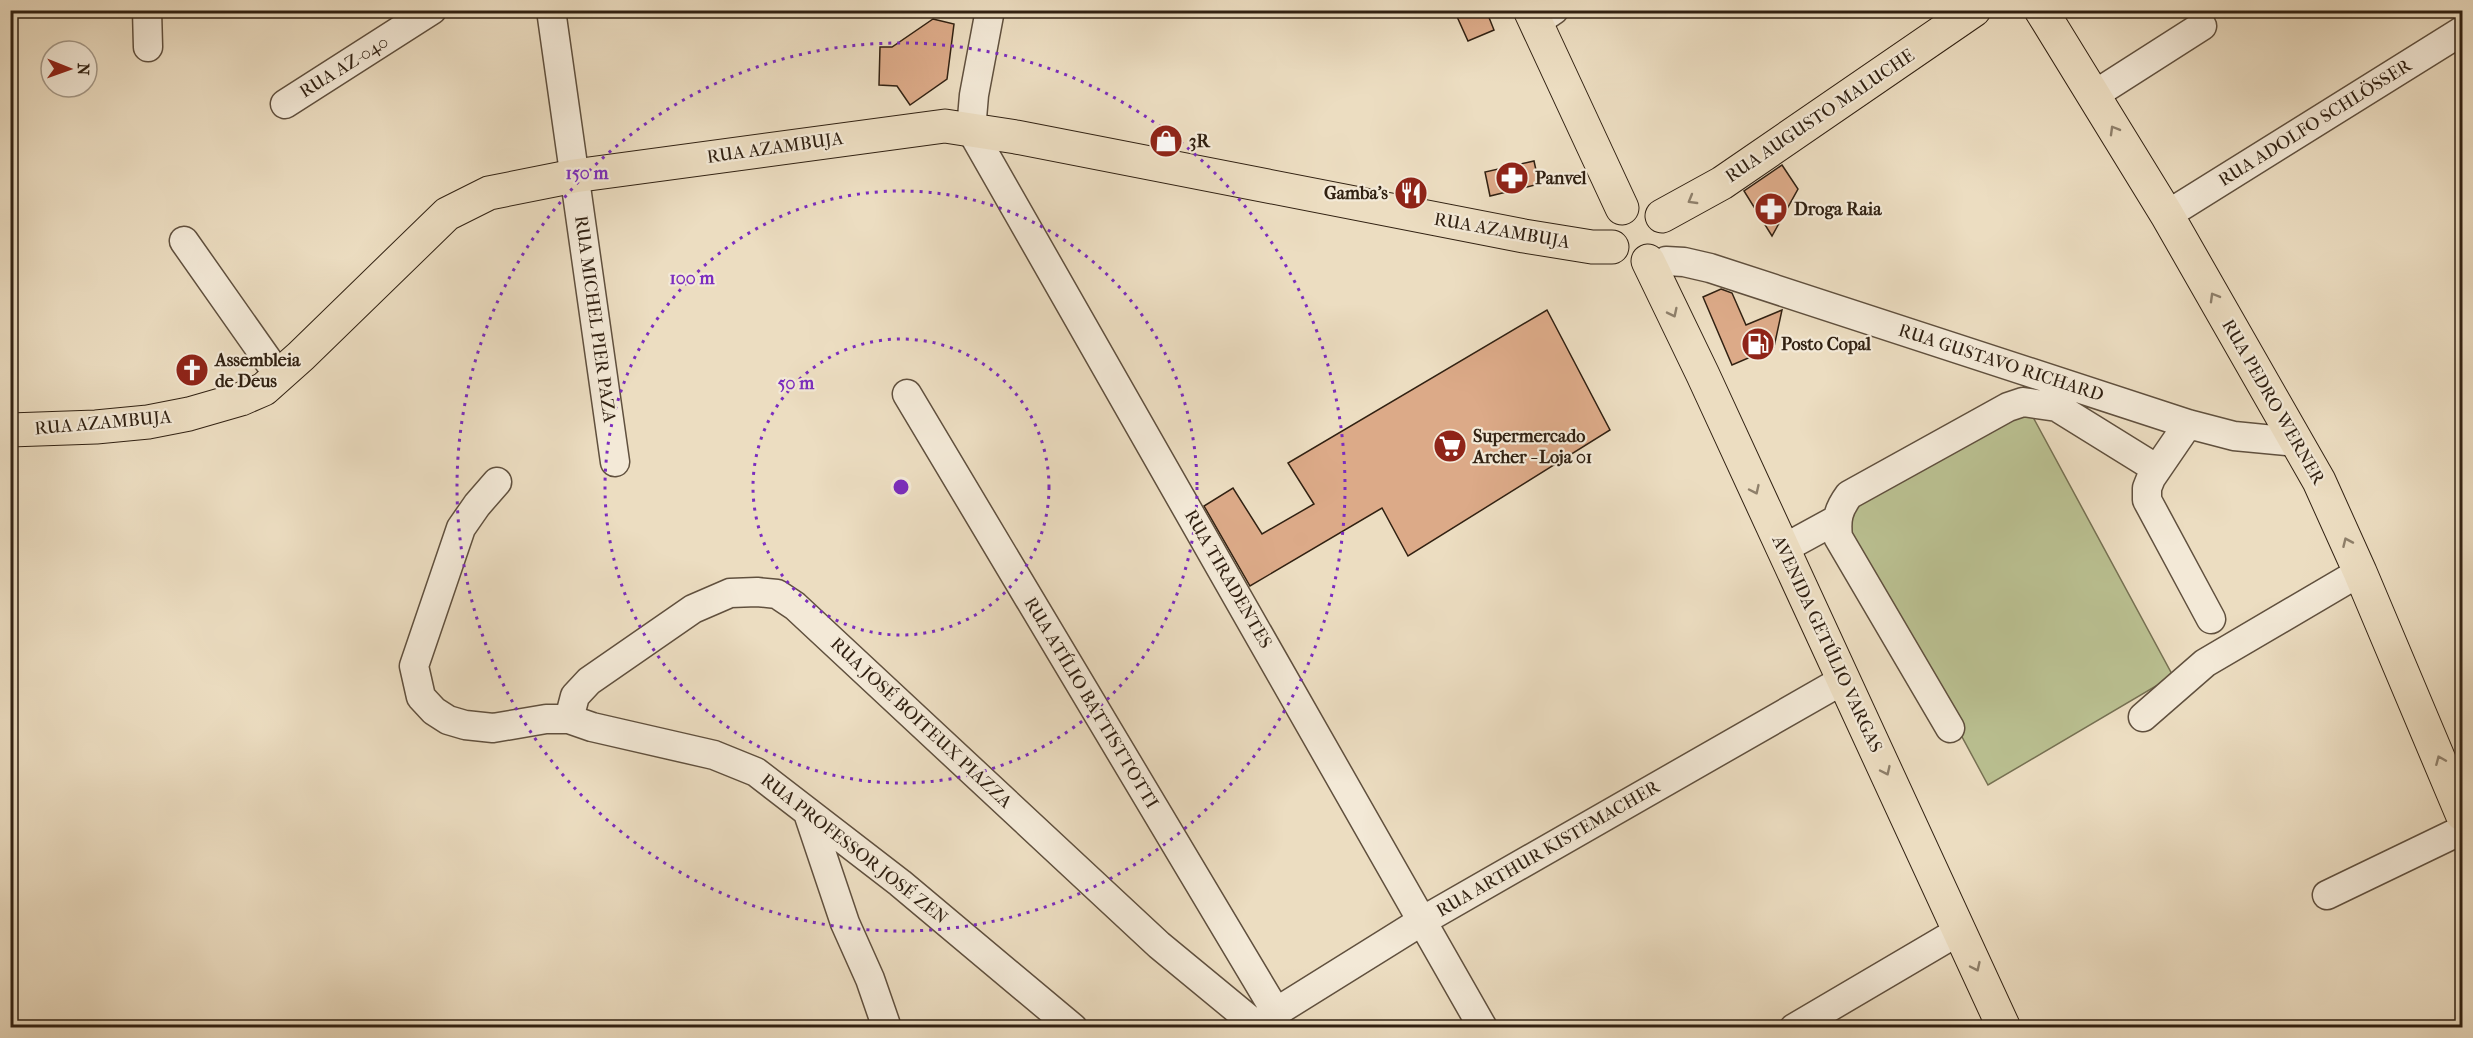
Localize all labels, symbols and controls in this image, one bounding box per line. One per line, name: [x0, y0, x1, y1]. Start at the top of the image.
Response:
street label: RUA AZ-040: [296, 31, 392, 103]
north arrow: [39, 39, 99, 99]
street label: RUA AUGUSTO MALUCHE: [1722, 45, 1918, 187]
street label: RUA ADOLFO SCHLÖSSER: [2214, 54, 2416, 191]
text: N: [74, 63, 93, 76]
shop icon: 3R: [1148, 123, 1184, 159]
one-way arrow: [2110, 126, 2121, 136]
street label: RUA AZAMBUJA: [705, 128, 845, 168]
place label: 3R: [1189, 131, 1210, 152]
pharmacy icon: Panvel: [1494, 160, 1530, 196]
text: 150 m: [566, 163, 609, 184]
place label: Panvel: [1535, 168, 1588, 189]
restaurant icon: Gamba's: [1393, 175, 1429, 211]
place label: Gamba's: [1324, 183, 1388, 204]
pharmacy icon: Droga Raia: [1753, 191, 1789, 227]
one-way arrow: [1688, 193, 1698, 205]
place label: Droga Raia: [1794, 199, 1882, 220]
street label: RUA AZAMBUJA: [1432, 209, 1572, 253]
street label: RUA MICHEL PIER PAZA: [570, 214, 620, 424]
text: 100 m: [669, 268, 716, 289]
one-way arrow: [2209, 293, 2221, 303]
one-way arrow: [1666, 307, 1678, 318]
street label: RUA PEDRO WERNER: [2217, 316, 2329, 489]
street label: RUA GUSTAVO RICHARD: [1896, 320, 2106, 406]
fuel station icon: Posto Copal: [1740, 326, 1776, 362]
place label: Posto Copal: [1781, 334, 1872, 355]
place label: Assembleia de Deus: [214, 350, 301, 392]
church icon: Assembleia de Deus: [174, 352, 210, 388]
text: 50 m: [778, 373, 815, 394]
street label: RUA AZAMBUJA: [34, 407, 173, 439]
place label: Supermercado Archer - Loja 01: [1472, 426, 1592, 468]
supermarket icon: Supermercado Archer - Loja 01: [1432, 428, 1468, 464]
centre of rings: [891, 477, 911, 497]
one-way arrow: [1748, 484, 1760, 495]
street label: RUA TIRADENTES: [1180, 506, 1276, 652]
street label: AVENIDA GETÚLIO VARGAS: [1767, 531, 1888, 756]
one-way arrow: [2342, 538, 2354, 549]
street label: RUA ATÍLIO BATTISTTOTTI: [1020, 593, 1163, 812]
street label: RUA JOSÉ BOITEUX PIAZZA: [826, 633, 1017, 813]
one-way arrow: [2435, 755, 2447, 766]
one-way arrow: [1878, 765, 1890, 776]
street label: RUA PROFESSOR JOSÉ ZEN: [756, 769, 952, 929]
street label: RUA ARTHUR KISTEMACHER: [1433, 776, 1664, 922]
one-way arrow: [1969, 961, 1981, 972]

